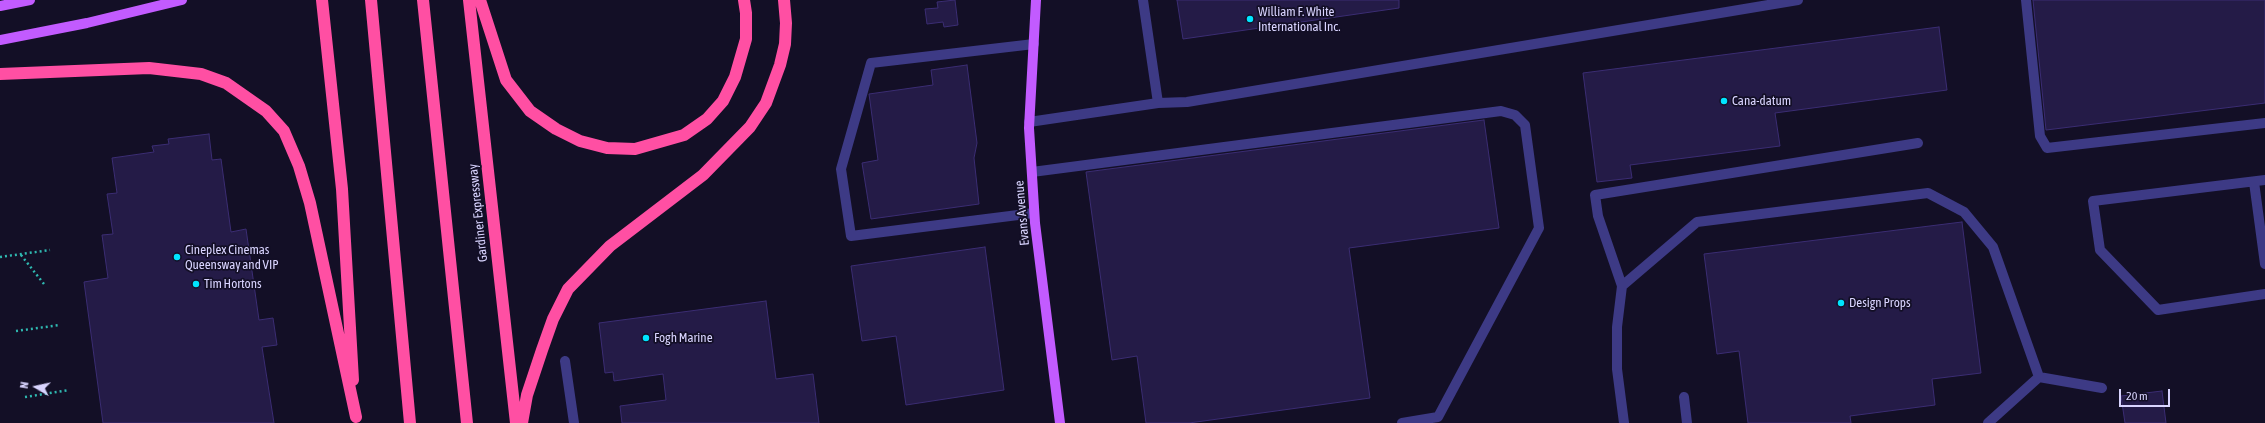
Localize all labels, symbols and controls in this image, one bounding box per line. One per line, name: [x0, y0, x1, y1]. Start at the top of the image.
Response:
place label: William F. White International Inc.: [1258, 4, 1340, 35]
marker: William F. White International Inc.: [1245, 14, 1255, 24]
place label: Cana-datum: [1732, 93, 1791, 109]
marker: Cana-datum: [1719, 96, 1729, 106]
street label: Gardiner Expressway: [465, 163, 491, 263]
street label: Evans Avenue: [1011, 180, 1033, 246]
place label: Cineplex Cinemas Queensway and VIP: [185, 242, 279, 273]
marker: Cineplex Cinemas Queensway and VIP: [172, 252, 182, 262]
place label: Tim Hortons: [204, 276, 262, 292]
marker: Tim Hortons: [191, 279, 201, 289]
place label: Design Props: [1849, 295, 1911, 311]
marker: Design Props: [1836, 298, 1846, 308]
place label: Fogh Marine: [654, 330, 713, 346]
marker: Fogh Marine: [641, 333, 651, 343]
north arrow: [16, 367, 56, 407]
text: N: [18, 381, 31, 389]
scale bar: [2121, 381, 2172, 407]
text: 20 m: [2126, 389, 2148, 403]

